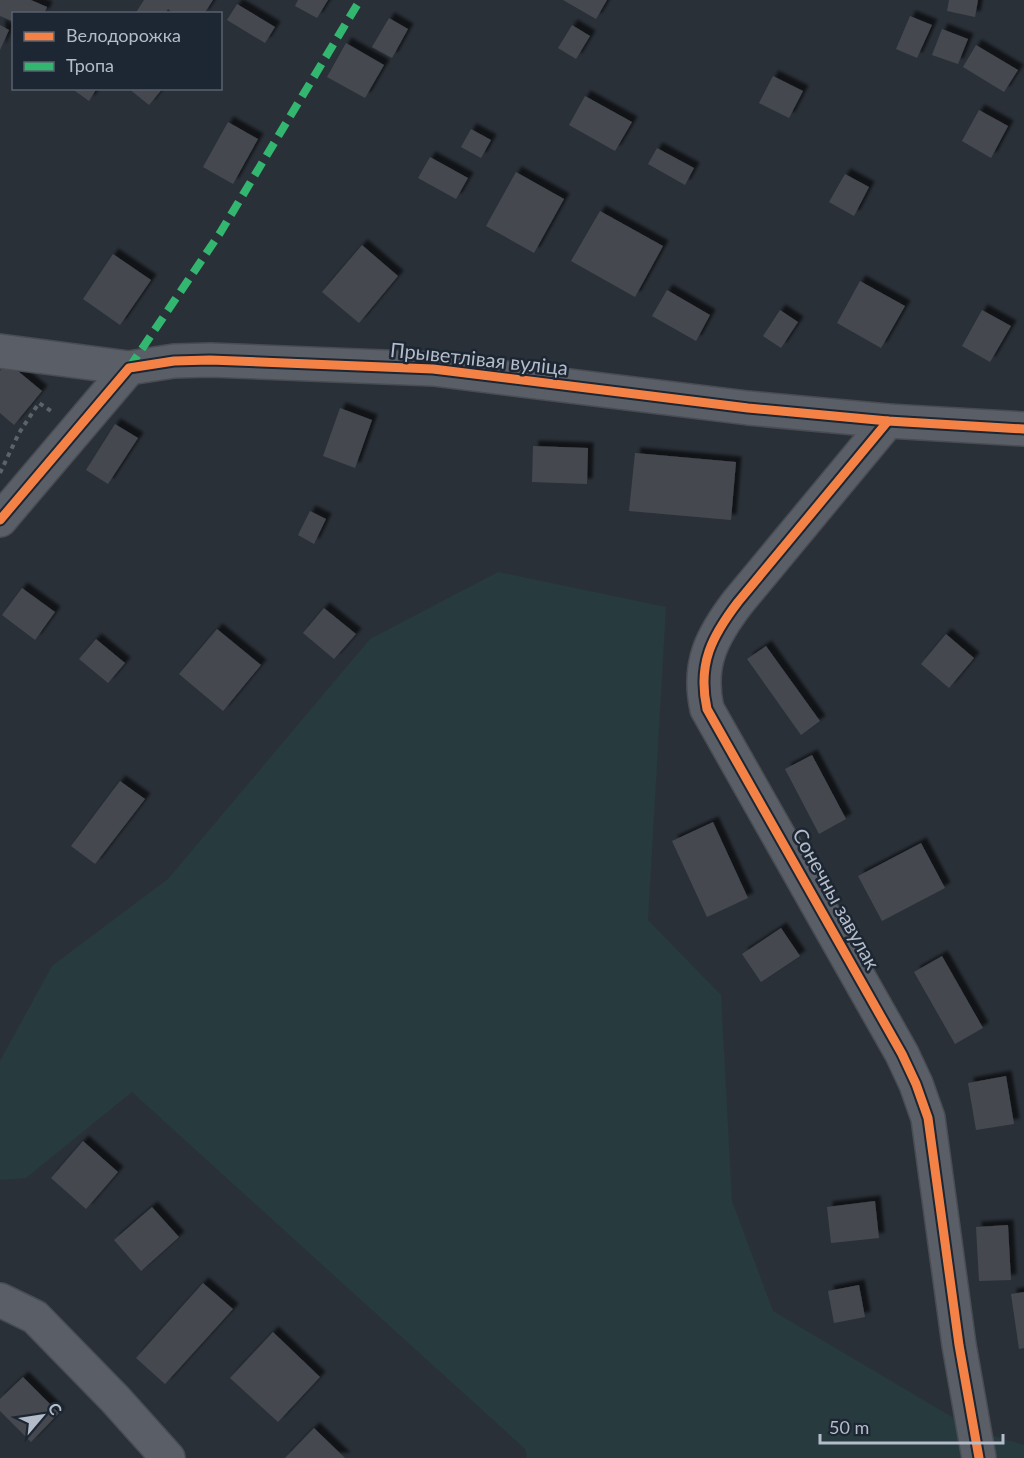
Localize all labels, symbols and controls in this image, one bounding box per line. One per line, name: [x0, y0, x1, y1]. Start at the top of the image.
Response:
legend: [12, 12, 222, 90]
text: Велодорожка: [66, 24, 181, 46]
text: Тропа: [66, 54, 114, 76]
street label: Прыветлівая вуліца: [389, 337, 569, 379]
street label: Сонечны завулак: [788, 824, 886, 974]
north arrow: [12, 1386, 72, 1446]
text: С: [45, 1399, 67, 1418]
scale bar: [820, 1407, 1003, 1445]
text: 50 m: [829, 1416, 869, 1438]

